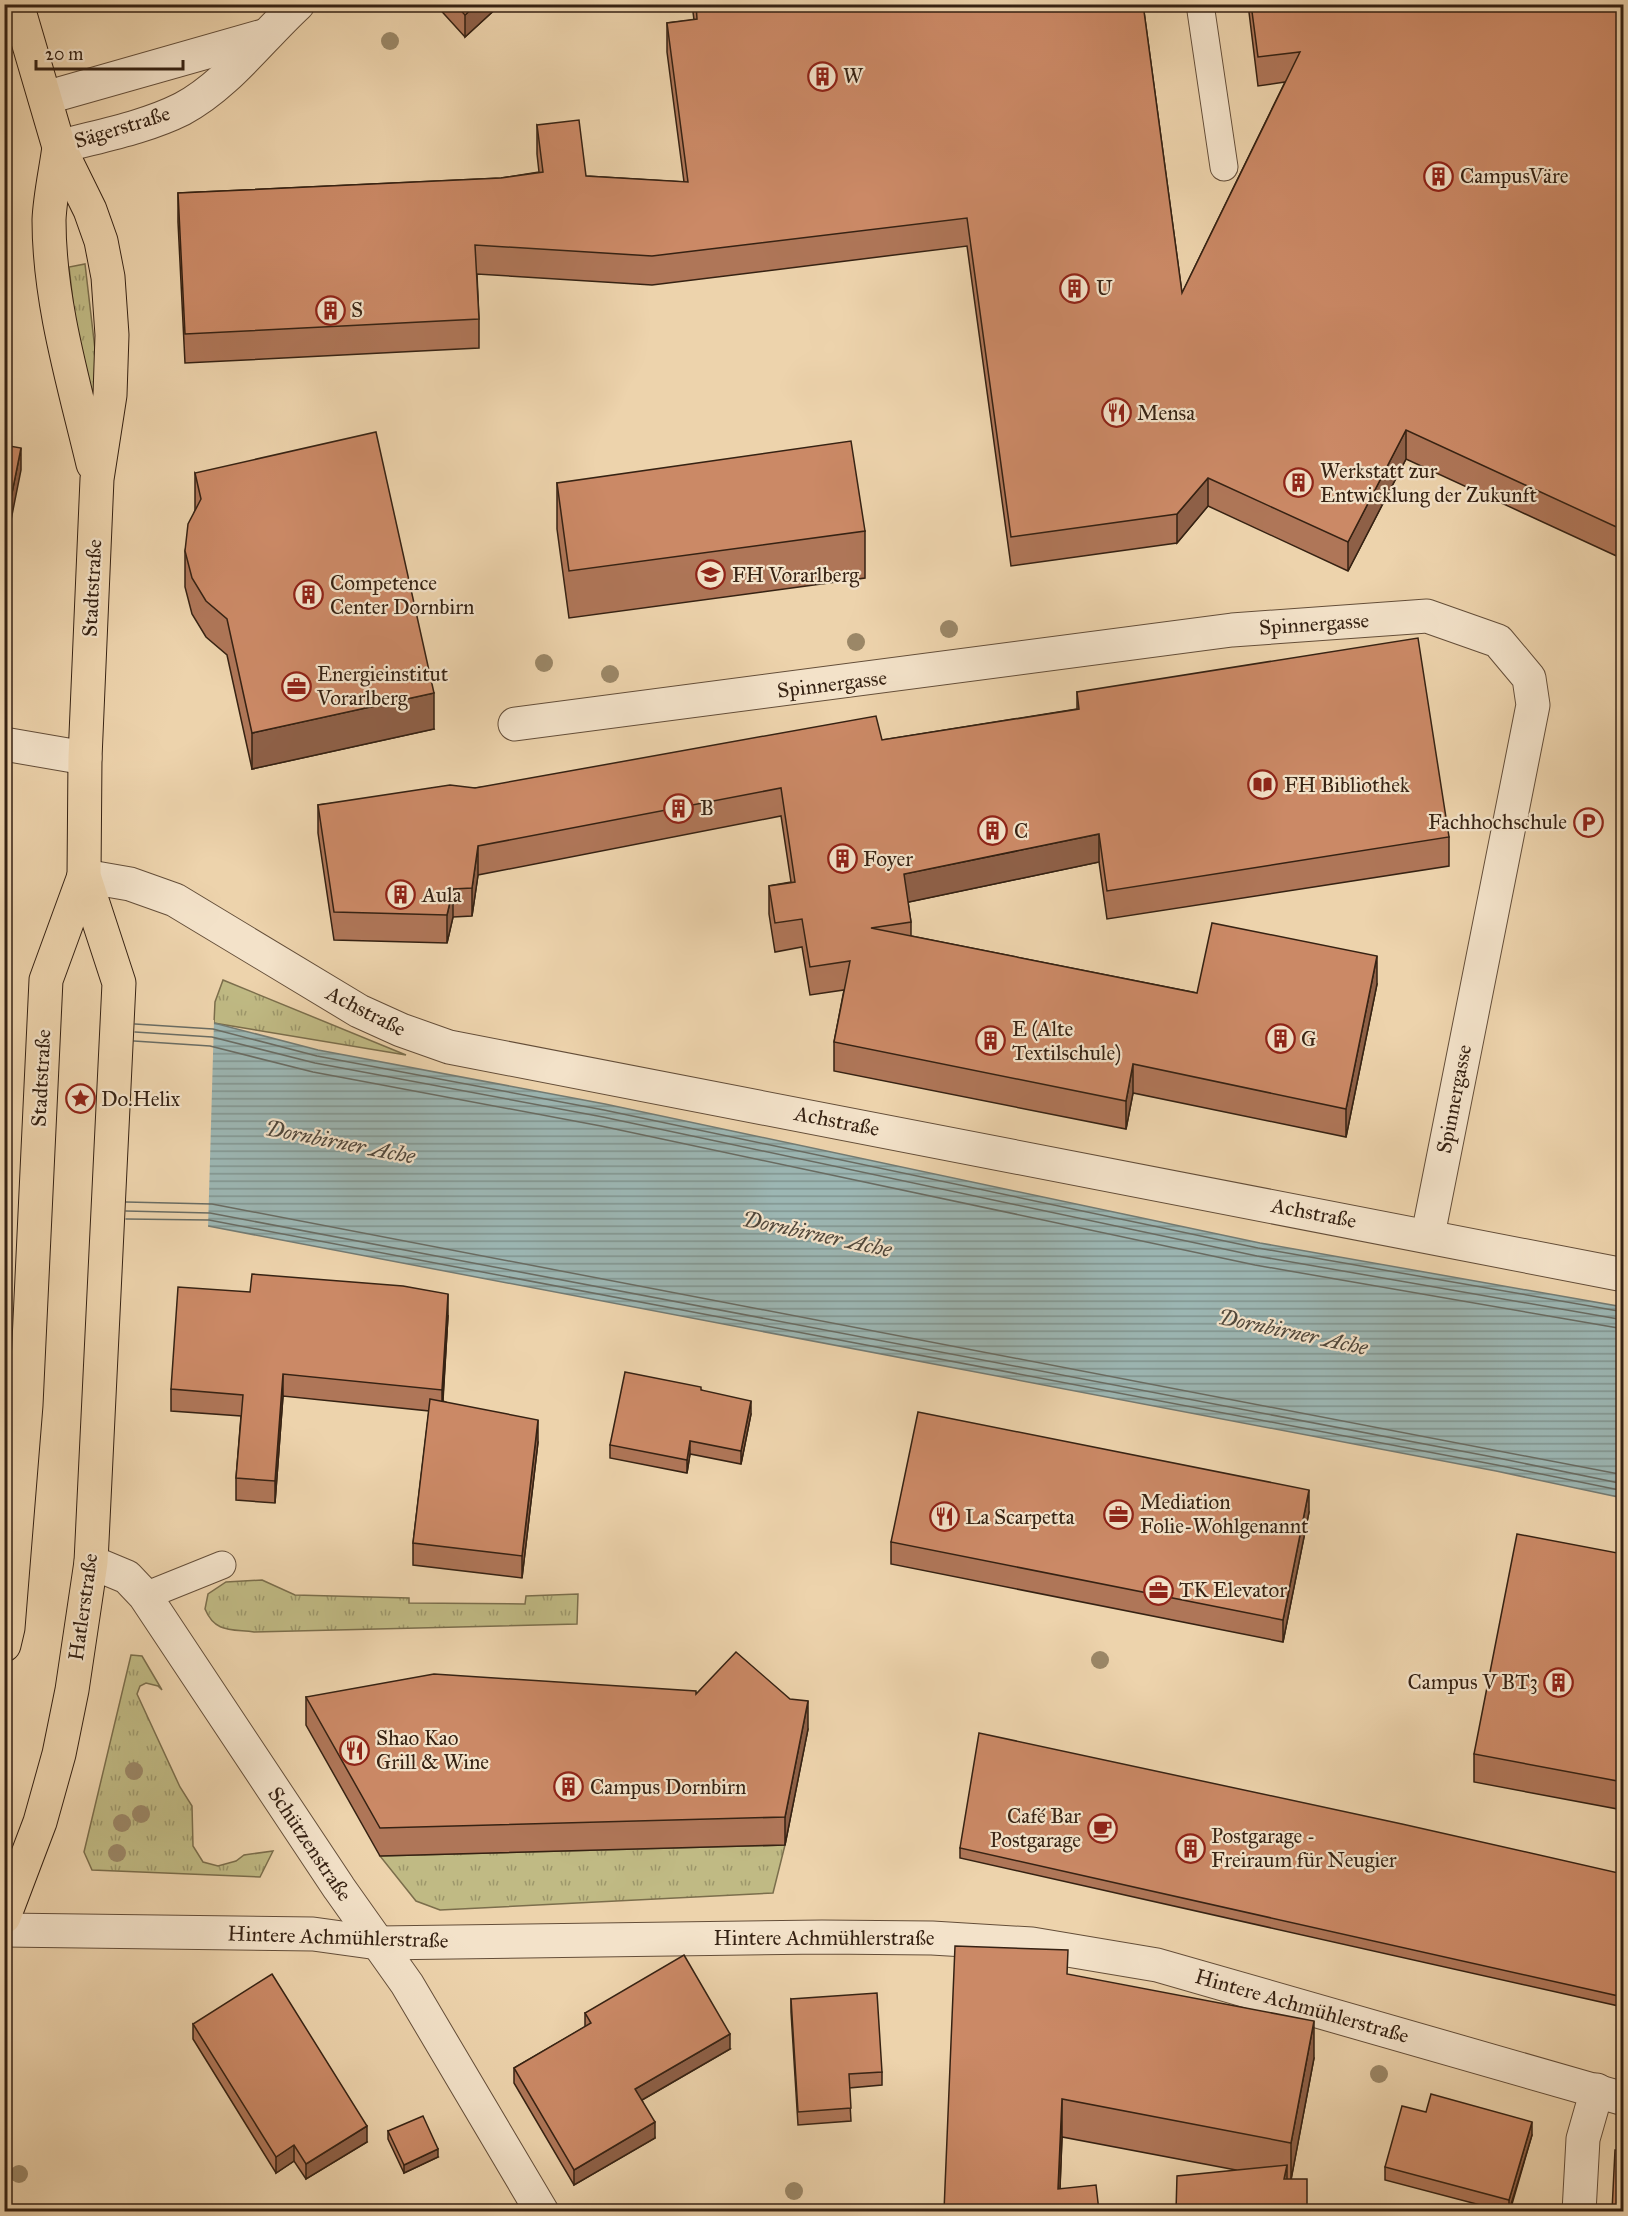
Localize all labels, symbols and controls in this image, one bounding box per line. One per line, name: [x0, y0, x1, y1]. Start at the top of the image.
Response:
scale bar: [36, 33, 183, 71]
text: 20 m: [45, 43, 83, 65]
building icon: W: [806, 60, 838, 92]
place label: W: [843, 63, 864, 89]
street label: Sägerstraße: [71, 100, 173, 154]
building icon: CampusVäre: [1423, 160, 1455, 192]
place label: CampusVäre: [1460, 163, 1569, 189]
building icon: U: [1059, 272, 1091, 304]
place label: U: [1096, 275, 1113, 301]
building icon: S: [314, 294, 346, 326]
place label: S: [351, 297, 363, 323]
restaurant icon: Mensa: [1100, 397, 1132, 429]
place label: Mensa: [1137, 400, 1195, 426]
place label: Werkstatt zur Entwicklung der Zukunft: [1320, 458, 1538, 508]
building icon: Werkstatt zur Entwicklung der Zukunft: [1283, 467, 1315, 499]
street label: Stadtstraße: [76, 538, 108, 637]
school or university icon: FH Vorarlberg: [695, 559, 727, 591]
place label: FH Vorarlberg: [732, 562, 859, 588]
place label: Competence Center Dornbirn: [330, 570, 474, 620]
building icon: Competence Center Dornbirn: [293, 579, 325, 611]
street label: Spinnergasse: [1258, 607, 1370, 641]
place label: Energieinstitut Vorarlberg: [316, 661, 449, 711]
street label: Spinnergasse: [776, 664, 889, 704]
office icon: Energieinstitut Vorarlberg: [280, 670, 312, 702]
library icon: FH Bibliothek: [1247, 769, 1279, 801]
place label: FH Bibliothek: [1284, 772, 1410, 798]
building icon: B: [663, 792, 695, 824]
place label: B: [700, 795, 714, 821]
parking icon: Fachhochschule: [1572, 806, 1604, 838]
place label: Fachhochschule: [1428, 809, 1567, 835]
building icon: C: [977, 815, 1009, 847]
place label: C: [1014, 818, 1028, 844]
building icon: Foyer: [826, 843, 858, 875]
place label: Foyer: [863, 846, 913, 872]
building icon: Aula: [385, 879, 417, 911]
place label: Aula: [421, 882, 462, 908]
street label: Achstraße: [321, 979, 410, 1042]
place label: E (Alte Textilschule): [1012, 1016, 1121, 1066]
building icon: G: [1264, 1023, 1296, 1055]
building icon: E (Alte Textilschule): [975, 1025, 1007, 1057]
place label: G: [1301, 1026, 1316, 1052]
street label: Stadtstraße: [25, 1028, 57, 1127]
street label: Spinnergasse: [1431, 1042, 1477, 1156]
place icon: Do.Helix: [64, 1083, 96, 1115]
place label: Do.Helix: [101, 1086, 181, 1112]
street label: Achstraße: [791, 1100, 882, 1142]
water label: Dornbirner Ache: [263, 1114, 418, 1170]
street label: Achstraße: [1268, 1192, 1359, 1234]
water label: Dornbirner Ache: [740, 1205, 895, 1263]
water label: Dornbirner Ache: [1216, 1303, 1371, 1361]
place label: Mediation Folie-Wohlgenannt: [1140, 1489, 1309, 1539]
office icon: Mediation Folie-Wohlgenannt: [1103, 1498, 1135, 1530]
restaurant icon: La Scarpetta: [928, 1501, 960, 1533]
place label: La Scarpetta: [965, 1504, 1075, 1530]
street label: Hatlerstraße: [63, 1551, 103, 1662]
office icon: TK Elevator: [1142, 1574, 1174, 1606]
place label: TK Elevator: [1179, 1577, 1287, 1603]
building icon: Campus V BT3: [1543, 1666, 1575, 1698]
place label: Campus V BT3: [1407, 1669, 1538, 1695]
place label: Shao Kao Grill & Wine: [376, 1725, 489, 1775]
restaurant icon: Shao Kao Grill & Wine: [339, 1734, 371, 1766]
building icon: Campus Dornbirn: [553, 1771, 585, 1803]
place label: Campus Dornbirn: [590, 1774, 746, 1800]
street label: Schützenstraße: [262, 1782, 358, 1906]
place label: Café Bar Postgarage: [990, 1803, 1081, 1853]
cafe icon: Café Bar Postgarage: [1086, 1812, 1118, 1844]
place label: Postgarage - Freiraum für Neugier: [1211, 1823, 1397, 1873]
building icon: Postgarage - Freiraum für Neugier: [1174, 1832, 1206, 1864]
street label: Hintere Achmühlerstraße: [227, 1920, 449, 1954]
street label: Hintere Achmühlerstraße: [713, 1925, 935, 1951]
street label: Hintere Achmühlerstraße: [1192, 1963, 1412, 2049]

